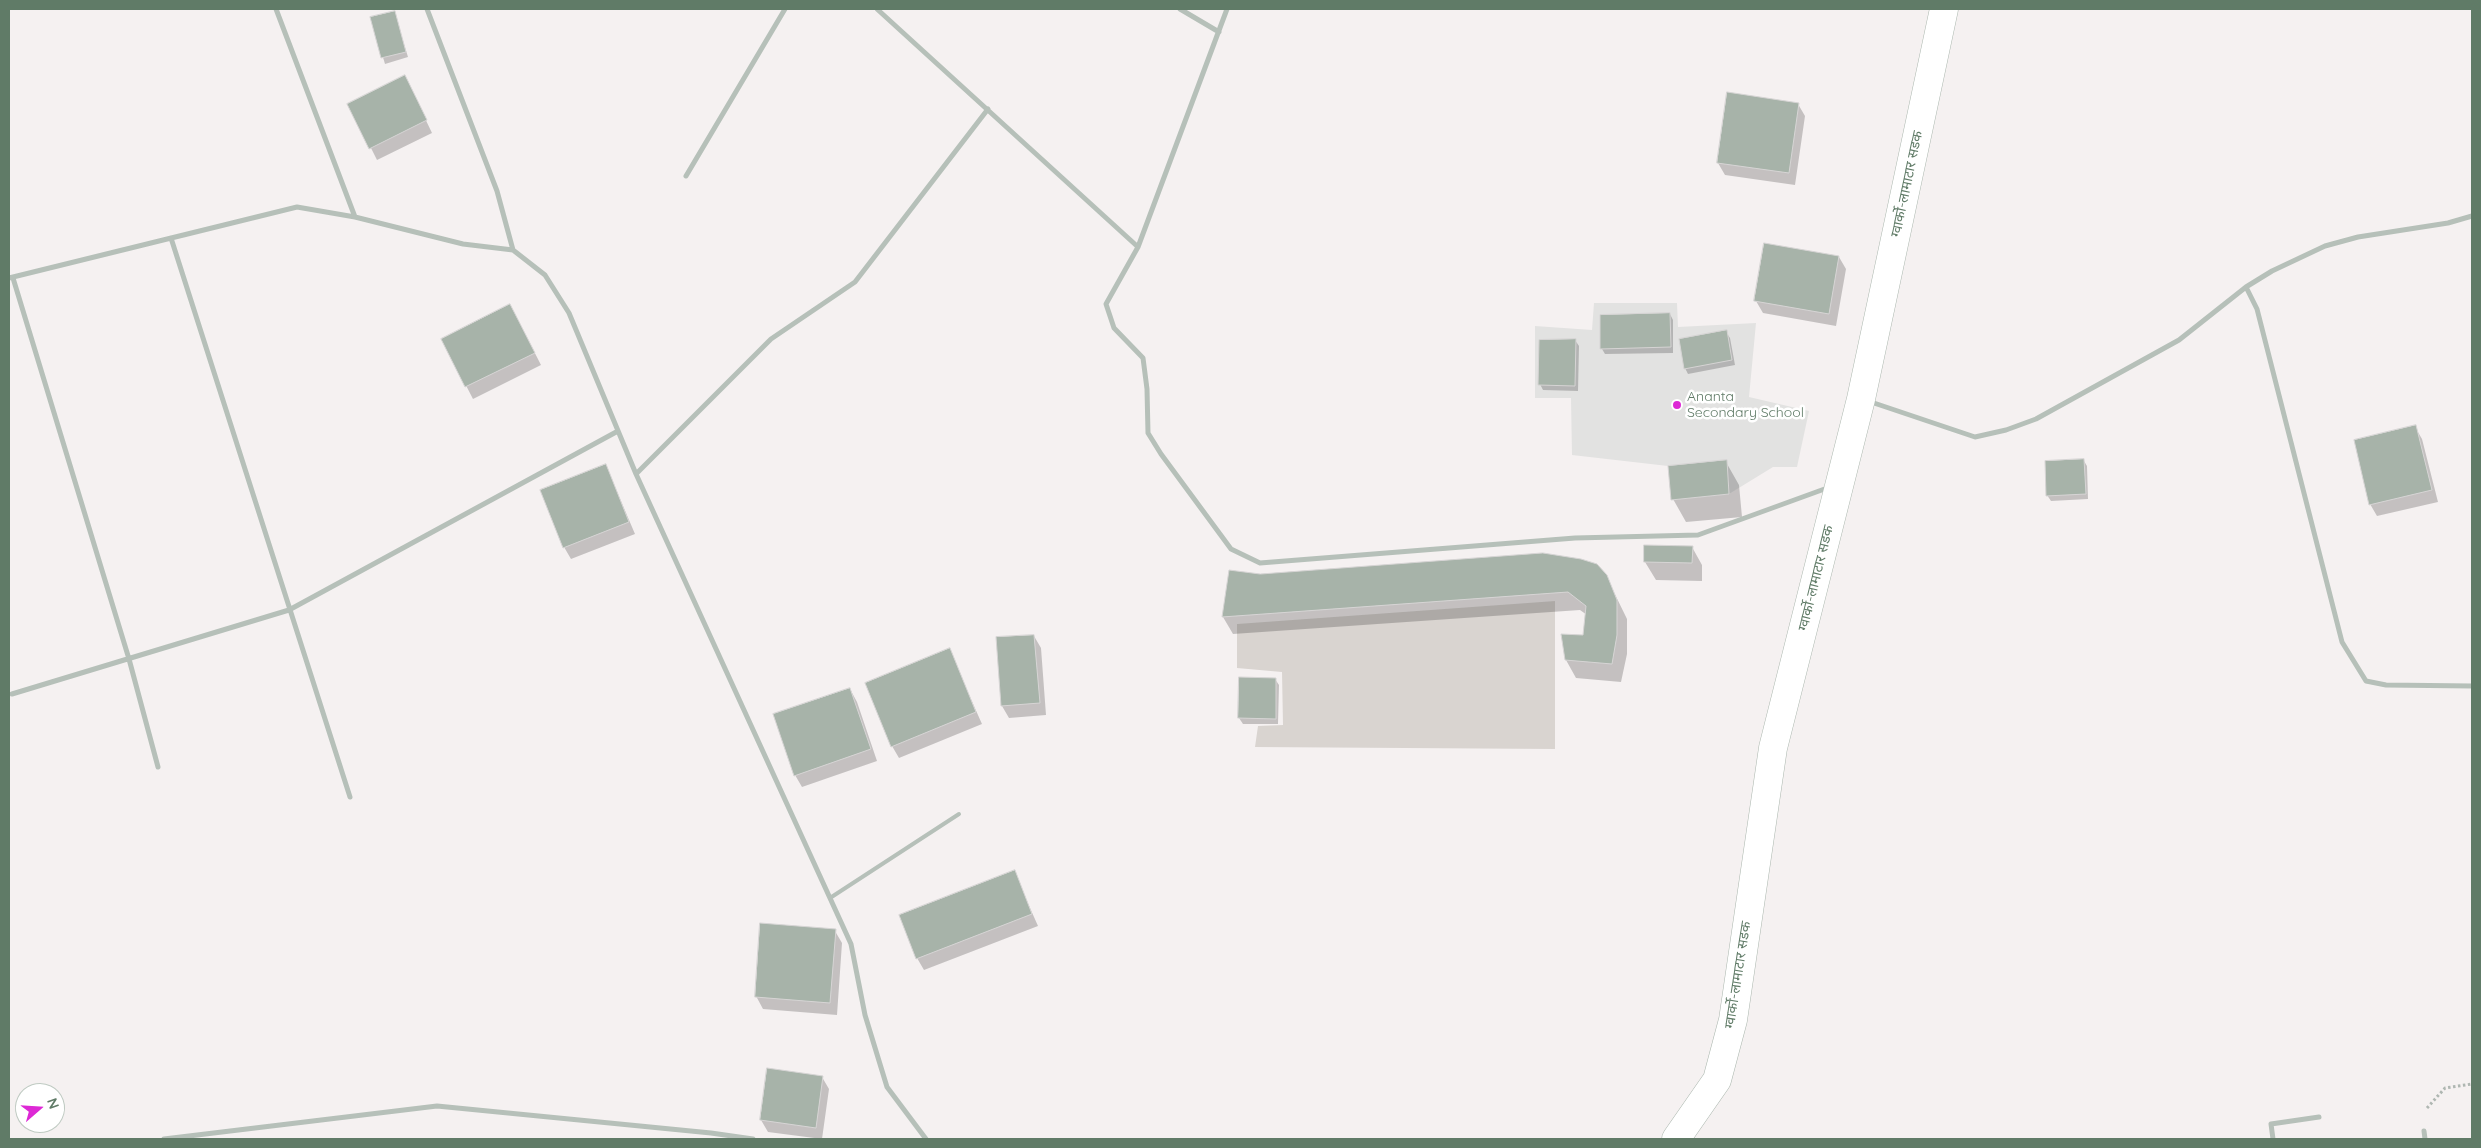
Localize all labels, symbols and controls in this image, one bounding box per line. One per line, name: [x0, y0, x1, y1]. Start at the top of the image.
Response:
street label: ग्वार्को-लामाटार सडक: [1888, 129, 1926, 239]
place label: Ananta Secondary School: [1687, 389, 1804, 422]
marker: Ananta Secondary School: [1671, 399, 1683, 411]
street label: ग्वार्को-लामाटार सडक: [1795, 523, 1837, 633]
street label: ग्वार्को-लामाटार सडक: [1721, 920, 1755, 1030]
north arrow: [15, 1083, 65, 1133]
text: N: [43, 1096, 63, 1111]

